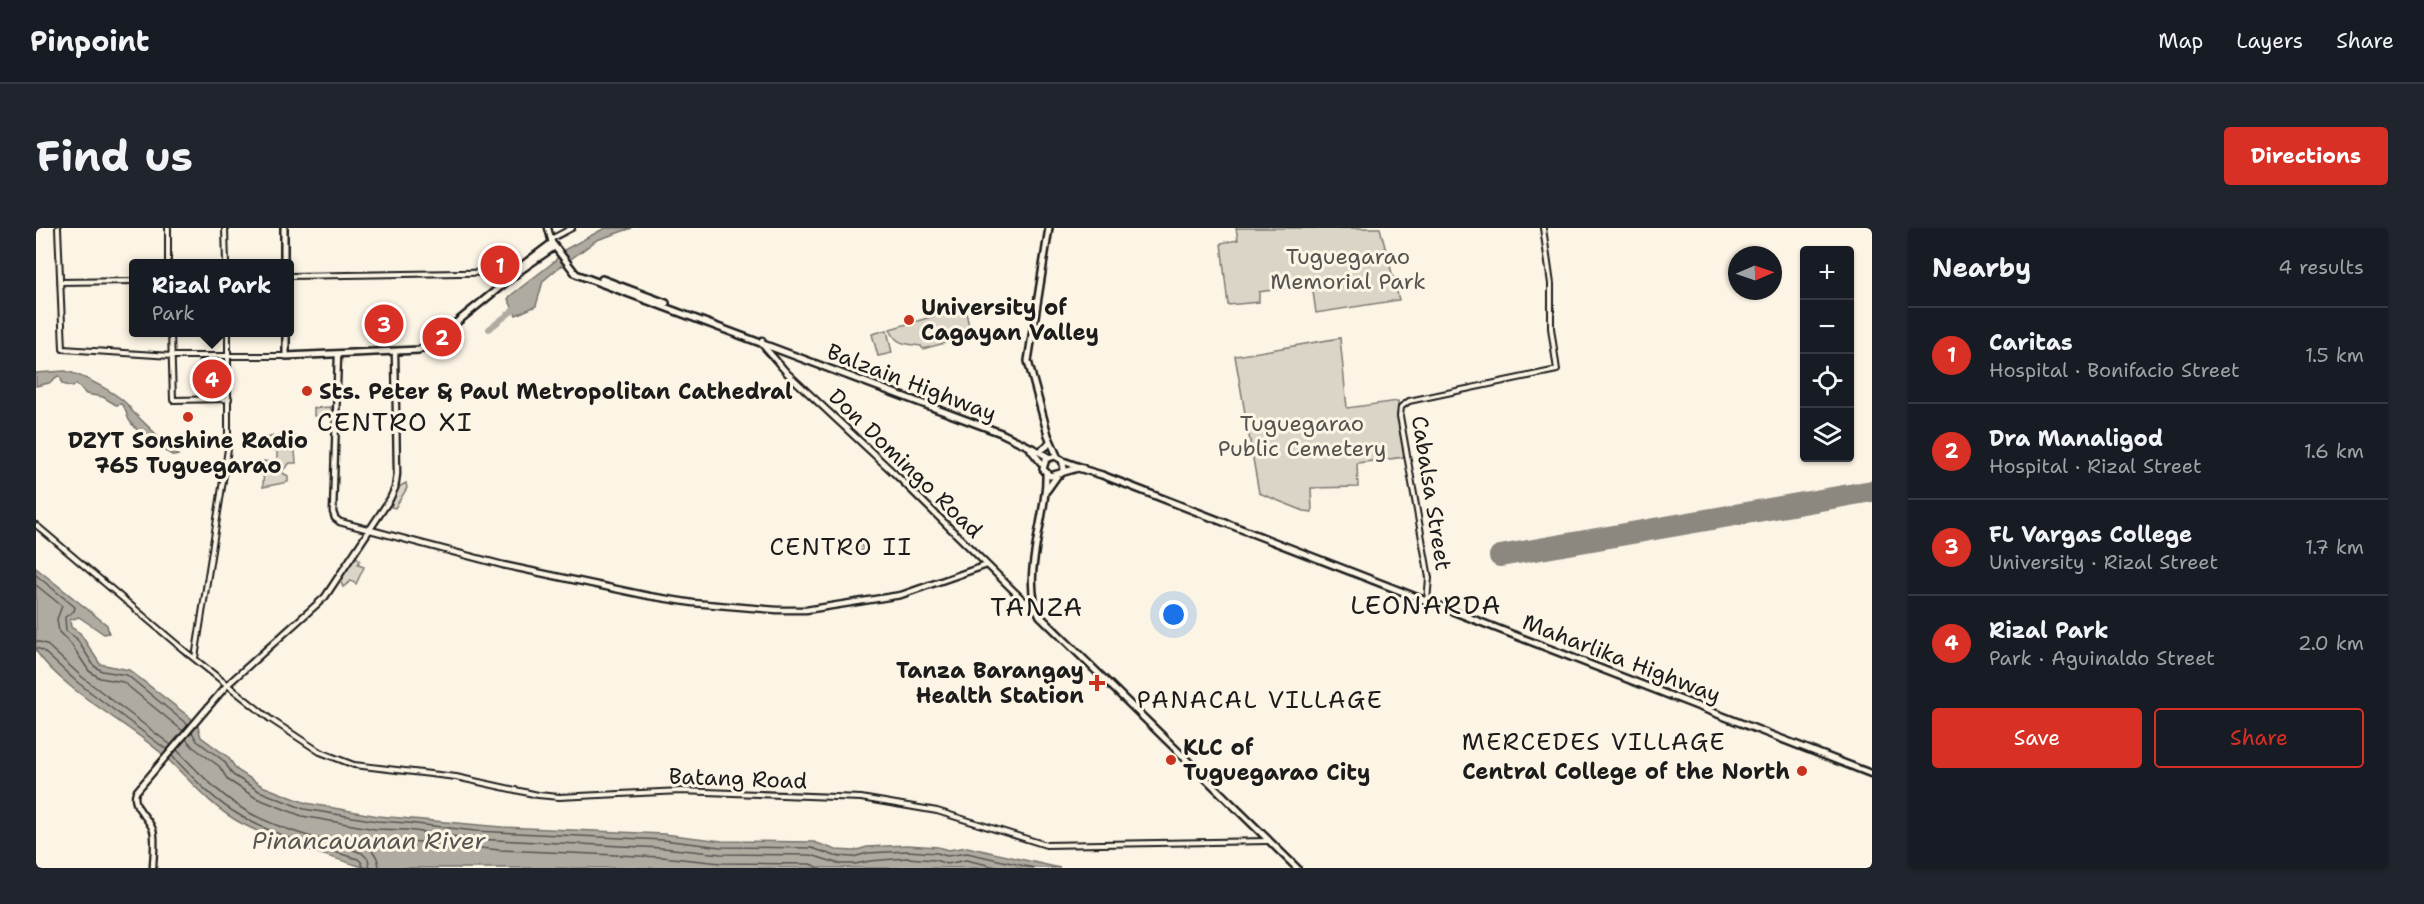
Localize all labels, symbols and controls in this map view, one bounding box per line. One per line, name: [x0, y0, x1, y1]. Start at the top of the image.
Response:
text: Pinpoint: [30, 22, 149, 60]
text: Map: [2158, 27, 2203, 55]
text: Layers: [2236, 27, 2303, 55]
text: Share: [2336, 27, 2394, 55]
button: Directions: [2224, 127, 2388, 185]
text: Find us: [36, 128, 193, 184]
park label: Tuguegarao Memorial Park: [1270, 242, 1426, 296]
pin: 1: [480, 243, 520, 288]
north arrow: [1728, 246, 1782, 300]
map controls: [1800, 246, 1854, 462]
button: +: [1800, 246, 1854, 300]
text: Nearby: [1932, 250, 2031, 285]
text: 4 results: [2278, 254, 2364, 280]
popup: [129, 259, 294, 337]
text: Rizal Park: [152, 271, 271, 300]
place label: University of Cagayan Valley: [921, 293, 1099, 347]
text: Park: [152, 300, 195, 326]
button: −: [1800, 300, 1854, 354]
pin: 3: [364, 302, 404, 346]
marker: University of Cagayan Valley: [902, 313, 916, 327]
pin: 2: [422, 314, 462, 360]
text: Caritas: [1989, 328, 2073, 357]
street label: Balzain Highway: [823, 337, 1001, 428]
text: 1: [1947, 342, 1956, 368]
text: 1.5 km: [2305, 342, 2364, 368]
button: locate: [1800, 354, 1854, 408]
pin: 4: [192, 356, 231, 402]
text: Hospital · Bonifacio Street: [1989, 357, 2240, 383]
place label: Sts. Peter & Paul Metropolitan Cathedral: [319, 377, 793, 406]
street label: Don Domingo Road: [822, 382, 989, 545]
marker: Sts. Peter & Paul Metropolitan Cathedral: [300, 384, 314, 398]
district label: CENTRO XI: [317, 404, 473, 439]
button: layers: [1800, 408, 1854, 462]
park label: Tuguegarao Public Cemetery: [1218, 409, 1386, 463]
marker: DZYT Sonshine Radio 765 Tuguegarao: [181, 410, 195, 424]
street label: Cabalsa Street: [1405, 414, 1458, 573]
text: Dra Manaligod: [1989, 424, 2163, 453]
place label: DZYT Sonshine Radio 765 Tuguegarao: [68, 426, 308, 480]
text: 2: [1945, 438, 1959, 464]
text: 1.6 km: [2304, 438, 2364, 464]
text: Hospital · Rizal Street: [1989, 453, 2202, 479]
text: FL Vargas College: [1989, 520, 2192, 549]
district label: CENTRO II: [769, 531, 913, 563]
text: 3: [1945, 534, 1959, 560]
text: 1.7 km: [2305, 534, 2364, 560]
text: University · Rizal Street: [1989, 549, 2218, 575]
district label: LEONARDA: [1350, 587, 1502, 622]
district label: TANZA: [990, 589, 1084, 624]
your location: [1159, 600, 1188, 629]
street label: Maharlika Highway: [1519, 607, 1725, 710]
text: Rizal Park: [1989, 616, 2109, 645]
text: 4: [1945, 630, 1959, 656]
text: 2.0 km: [2298, 630, 2364, 656]
text: Park · Aguinaldo Street: [1989, 645, 2215, 671]
place label: Tanza Barangay Health Station: [896, 656, 1084, 710]
marker: Tanza Barangay Health Station: [1088, 674, 1106, 692]
district label: PANACAL VILLAGE: [1137, 684, 1383, 716]
button: Save: [1932, 708, 2142, 768]
button: Share: [2154, 708, 2364, 768]
district label: MERCEDES VILLAGE: [1462, 726, 1726, 758]
place label: KLC of Tuguegarao City: [1183, 733, 1370, 787]
marker: KLC of Tuguegarao City: [1164, 753, 1178, 767]
place label: Central College of the North: [1462, 757, 1790, 786]
street label: Batang Road: [668, 762, 808, 795]
marker: Central College of the North: [1795, 764, 1809, 778]
water label: Pinancauanan River: [252, 825, 486, 857]

